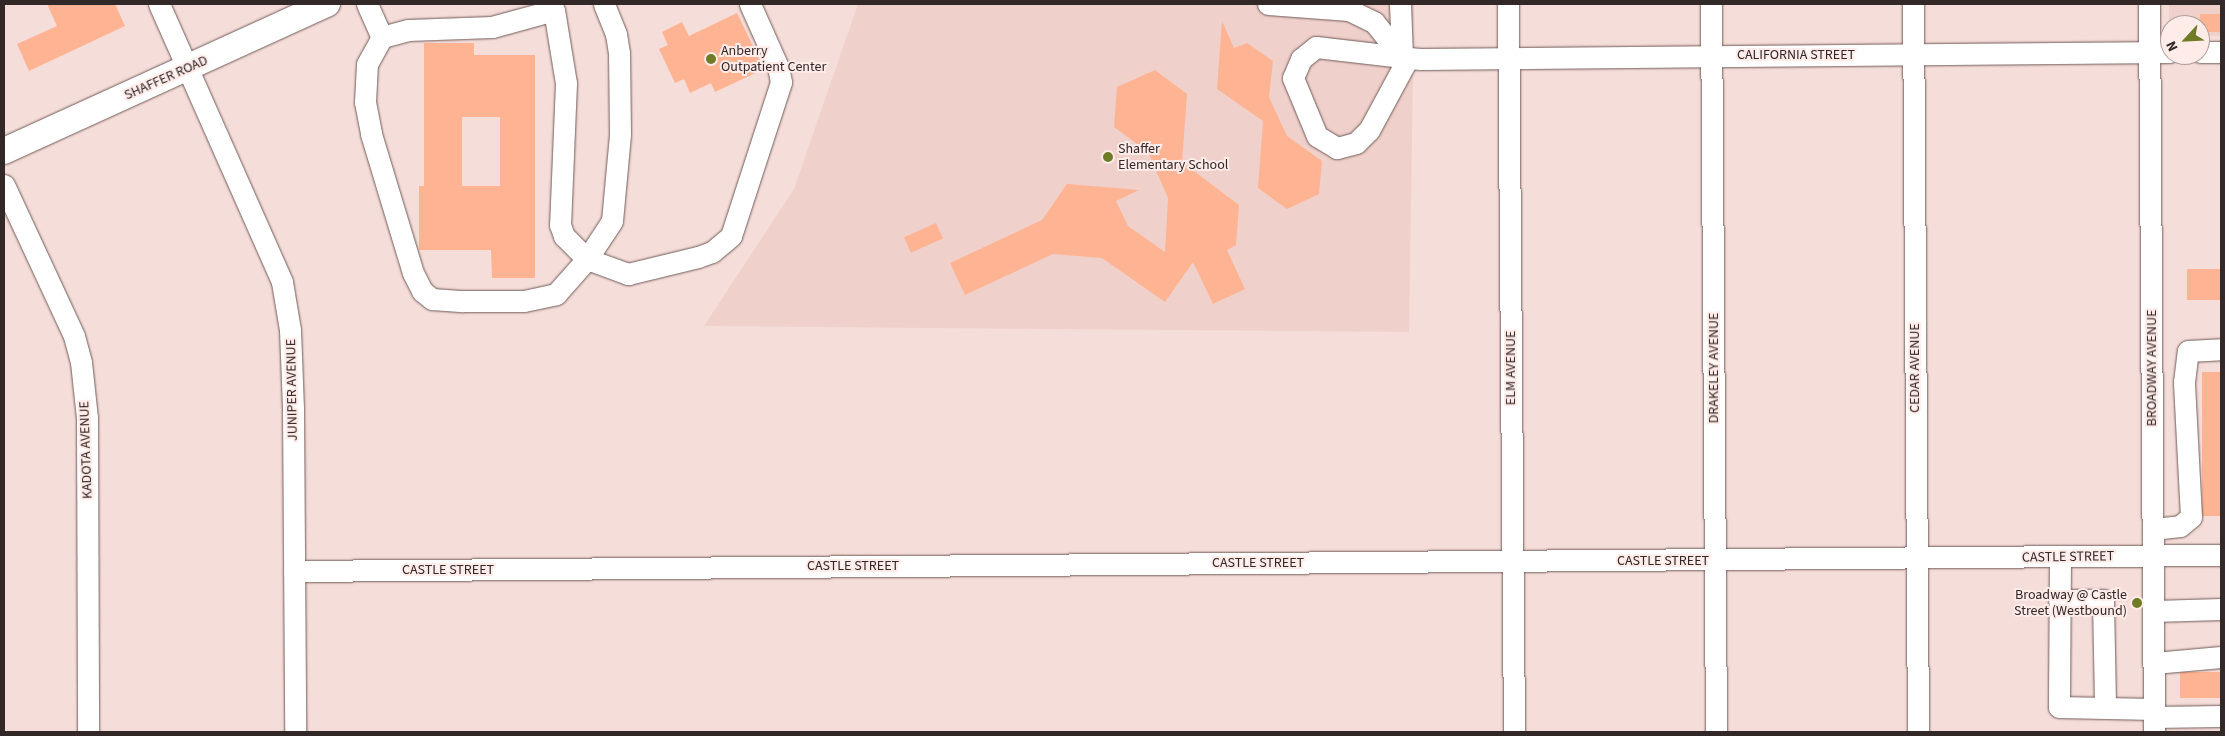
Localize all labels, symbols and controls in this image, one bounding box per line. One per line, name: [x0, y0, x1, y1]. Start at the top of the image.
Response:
north arrow: [2160, 15, 2210, 65]
text: N: [2161, 37, 2183, 54]
place label: Anberry Outpatient Center: [721, 43, 826, 75]
street label: CALIFORNIA STREET: [1737, 47, 1855, 63]
street label: SHAFFER ROAD: [122, 52, 210, 104]
marker: Anberry Outpatient Center: [705, 53, 717, 65]
place label: Shaffer Elementary School: [1118, 141, 1228, 174]
marker: Shaffer Elementary School: [1102, 151, 1114, 163]
street label: BROADWAY AVENUE: [2144, 310, 2160, 426]
street label: DRAKELEY AVENUE: [1706, 313, 1722, 423]
street label: CEDAR AVENUE: [1907, 323, 1923, 413]
street label: ELM AVENUE: [1503, 331, 1519, 405]
street label: JUNIPER AVENUE: [283, 339, 301, 441]
street label: KADOTA AVENUE: [76, 401, 96, 499]
street label: CASTLE STREET: [2022, 548, 2114, 566]
street label: CASTLE STREET: [1617, 553, 1709, 569]
street label: CASTLE STREET: [1212, 555, 1304, 571]
street label: CASTLE STREET: [807, 558, 899, 574]
street label: CASTLE STREET: [402, 562, 494, 578]
place label: Broadway @ Castle Street (Westbound): [2014, 587, 2127, 620]
marker: Broadway @ Castle Street (Westbound): [2131, 597, 2143, 609]

